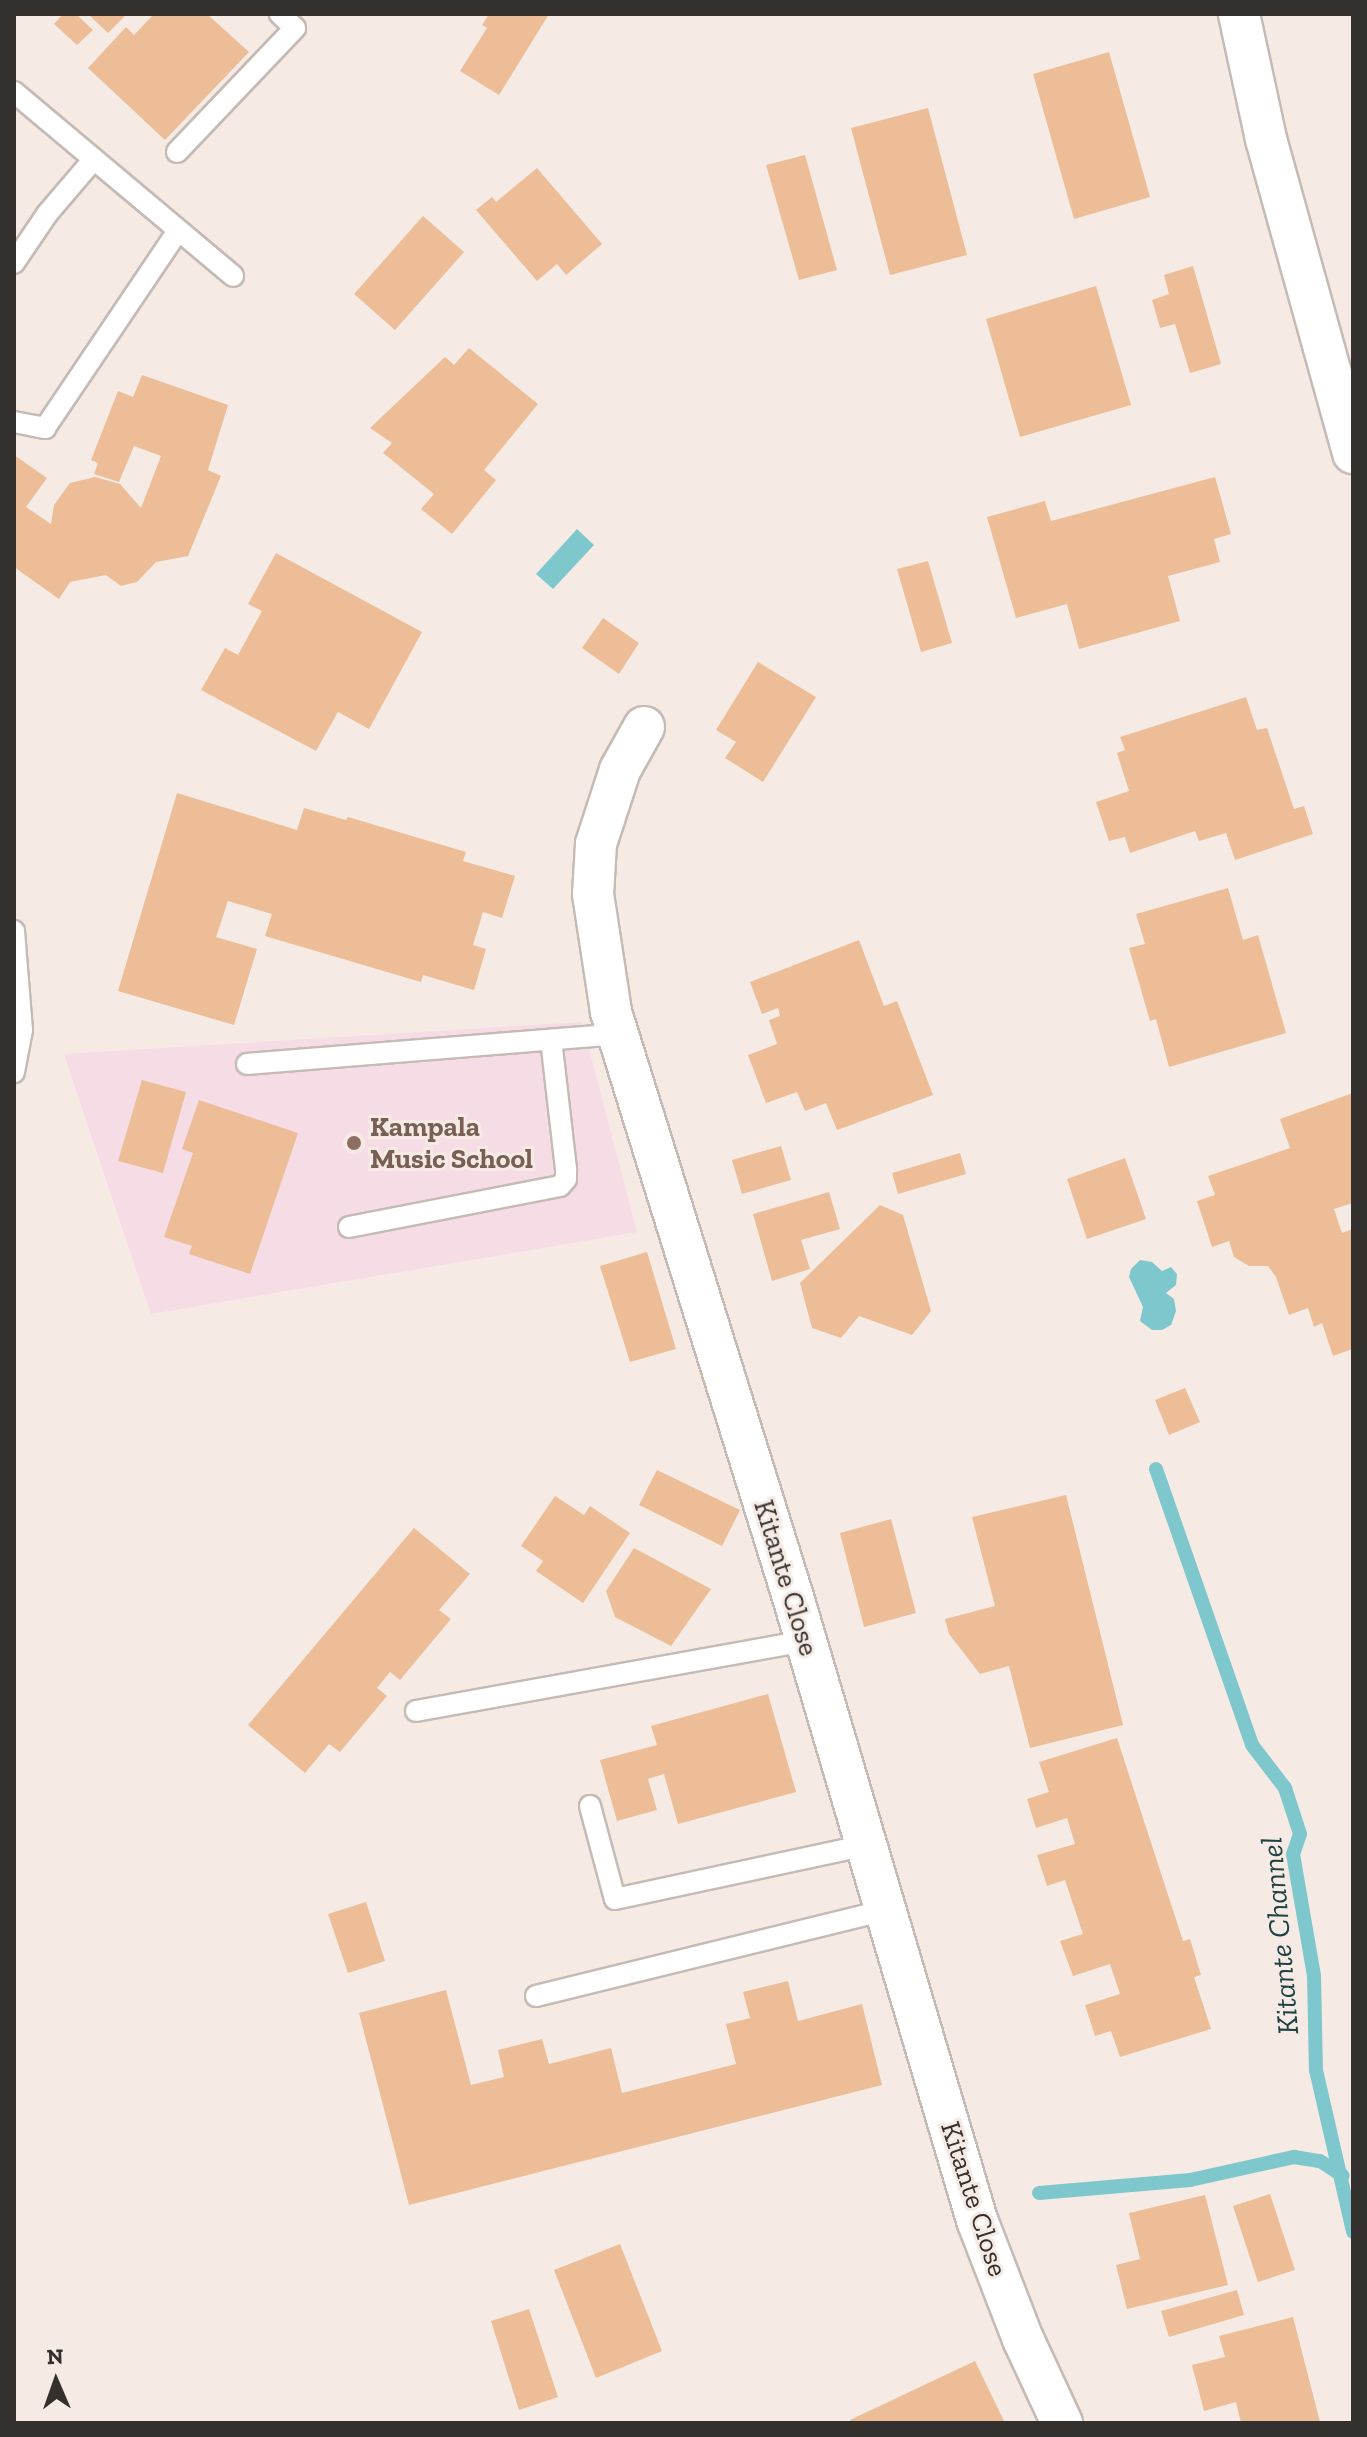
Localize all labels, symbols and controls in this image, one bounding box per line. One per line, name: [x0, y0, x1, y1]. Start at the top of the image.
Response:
place label: Kampala Music School: [370, 1110, 533, 1176]
marker: Kampala Music School: [345, 1134, 363, 1152]
street label: Kitante Close: [746, 1496, 826, 1660]
water label: Kitante Channel: [1253, 1836, 1307, 2036]
street label: Kitante Close: [933, 2117, 1015, 2281]
north arrow: [16, 2341, 96, 2421]
text: N: [46, 2343, 64, 2370]

